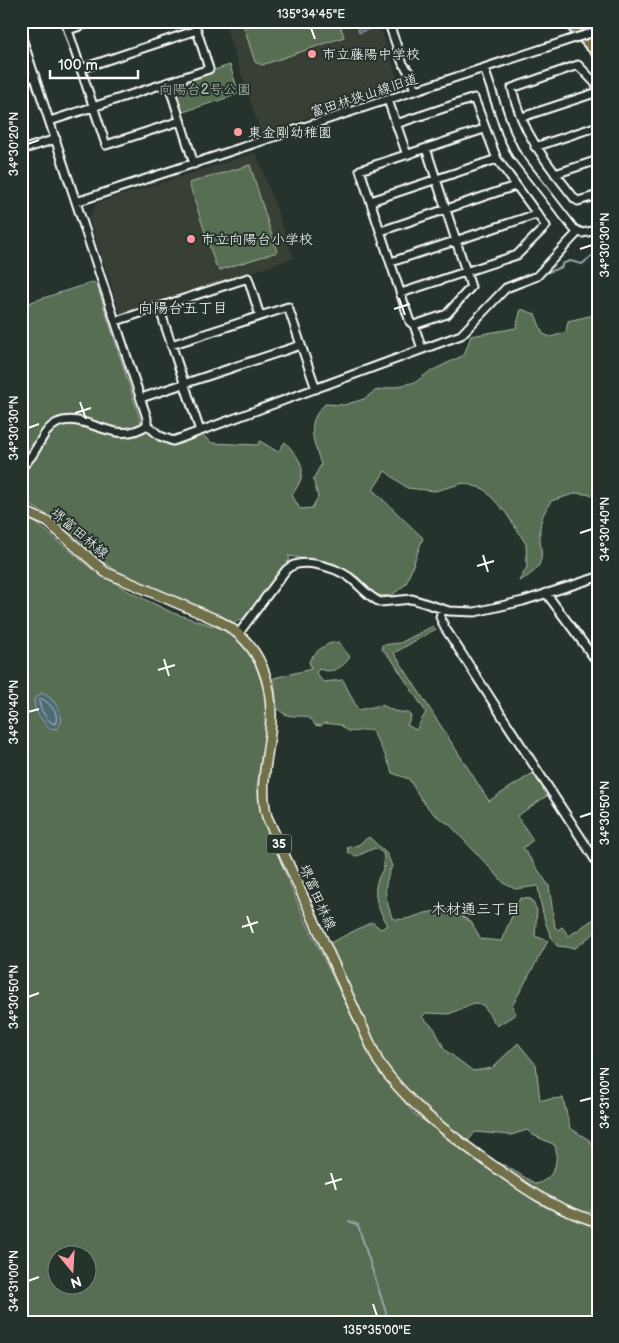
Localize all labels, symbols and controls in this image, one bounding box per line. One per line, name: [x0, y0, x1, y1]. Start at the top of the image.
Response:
text: 135°34'45"E: [277, 7, 345, 22]
place label: 市立藤陽中学校: [322, 46, 420, 63]
scale bar: [50, 48, 138, 80]
marker: 市立藤陽中学校: [306, 48, 318, 60]
text: 100 m: [58, 56, 98, 75]
street label: 富田林狭山線旧道: [308, 70, 420, 121]
park label: 向陽台2号公園: [159, 81, 251, 98]
text: 34°30'20"N: [7, 112, 22, 176]
place label: 東金剛幼稚園: [248, 124, 332, 141]
marker: 東金剛幼稚園: [232, 126, 244, 138]
text: 34°30'30"N: [598, 213, 613, 277]
place label: 市立向陽台小学校: [201, 231, 313, 248]
marker: 市立向陽台小学校: [185, 233, 197, 245]
district label: 向陽台五丁目: [138, 299, 228, 318]
text: 34°30'30"N: [7, 396, 22, 460]
text: 34°30'40"N: [598, 497, 613, 561]
street label: 堺富田林線: [47, 504, 112, 562]
text: 34°30'40"N: [7, 680, 22, 744]
text: 34°30'50"N: [598, 781, 613, 845]
road number: 35: [266, 834, 292, 854]
street label: 堺富田林線: [296, 862, 340, 933]
district label: 木材通三丁目: [431, 900, 521, 919]
text: 34°30'50"N: [7, 965, 22, 1029]
text: 34°31'00"N: [598, 1067, 613, 1129]
north arrow: [48, 1246, 98, 1296]
text: 34°31'00"N: [7, 1250, 22, 1312]
text: N: [68, 1272, 83, 1292]
text: 135°35'00"E: [343, 1323, 411, 1338]

